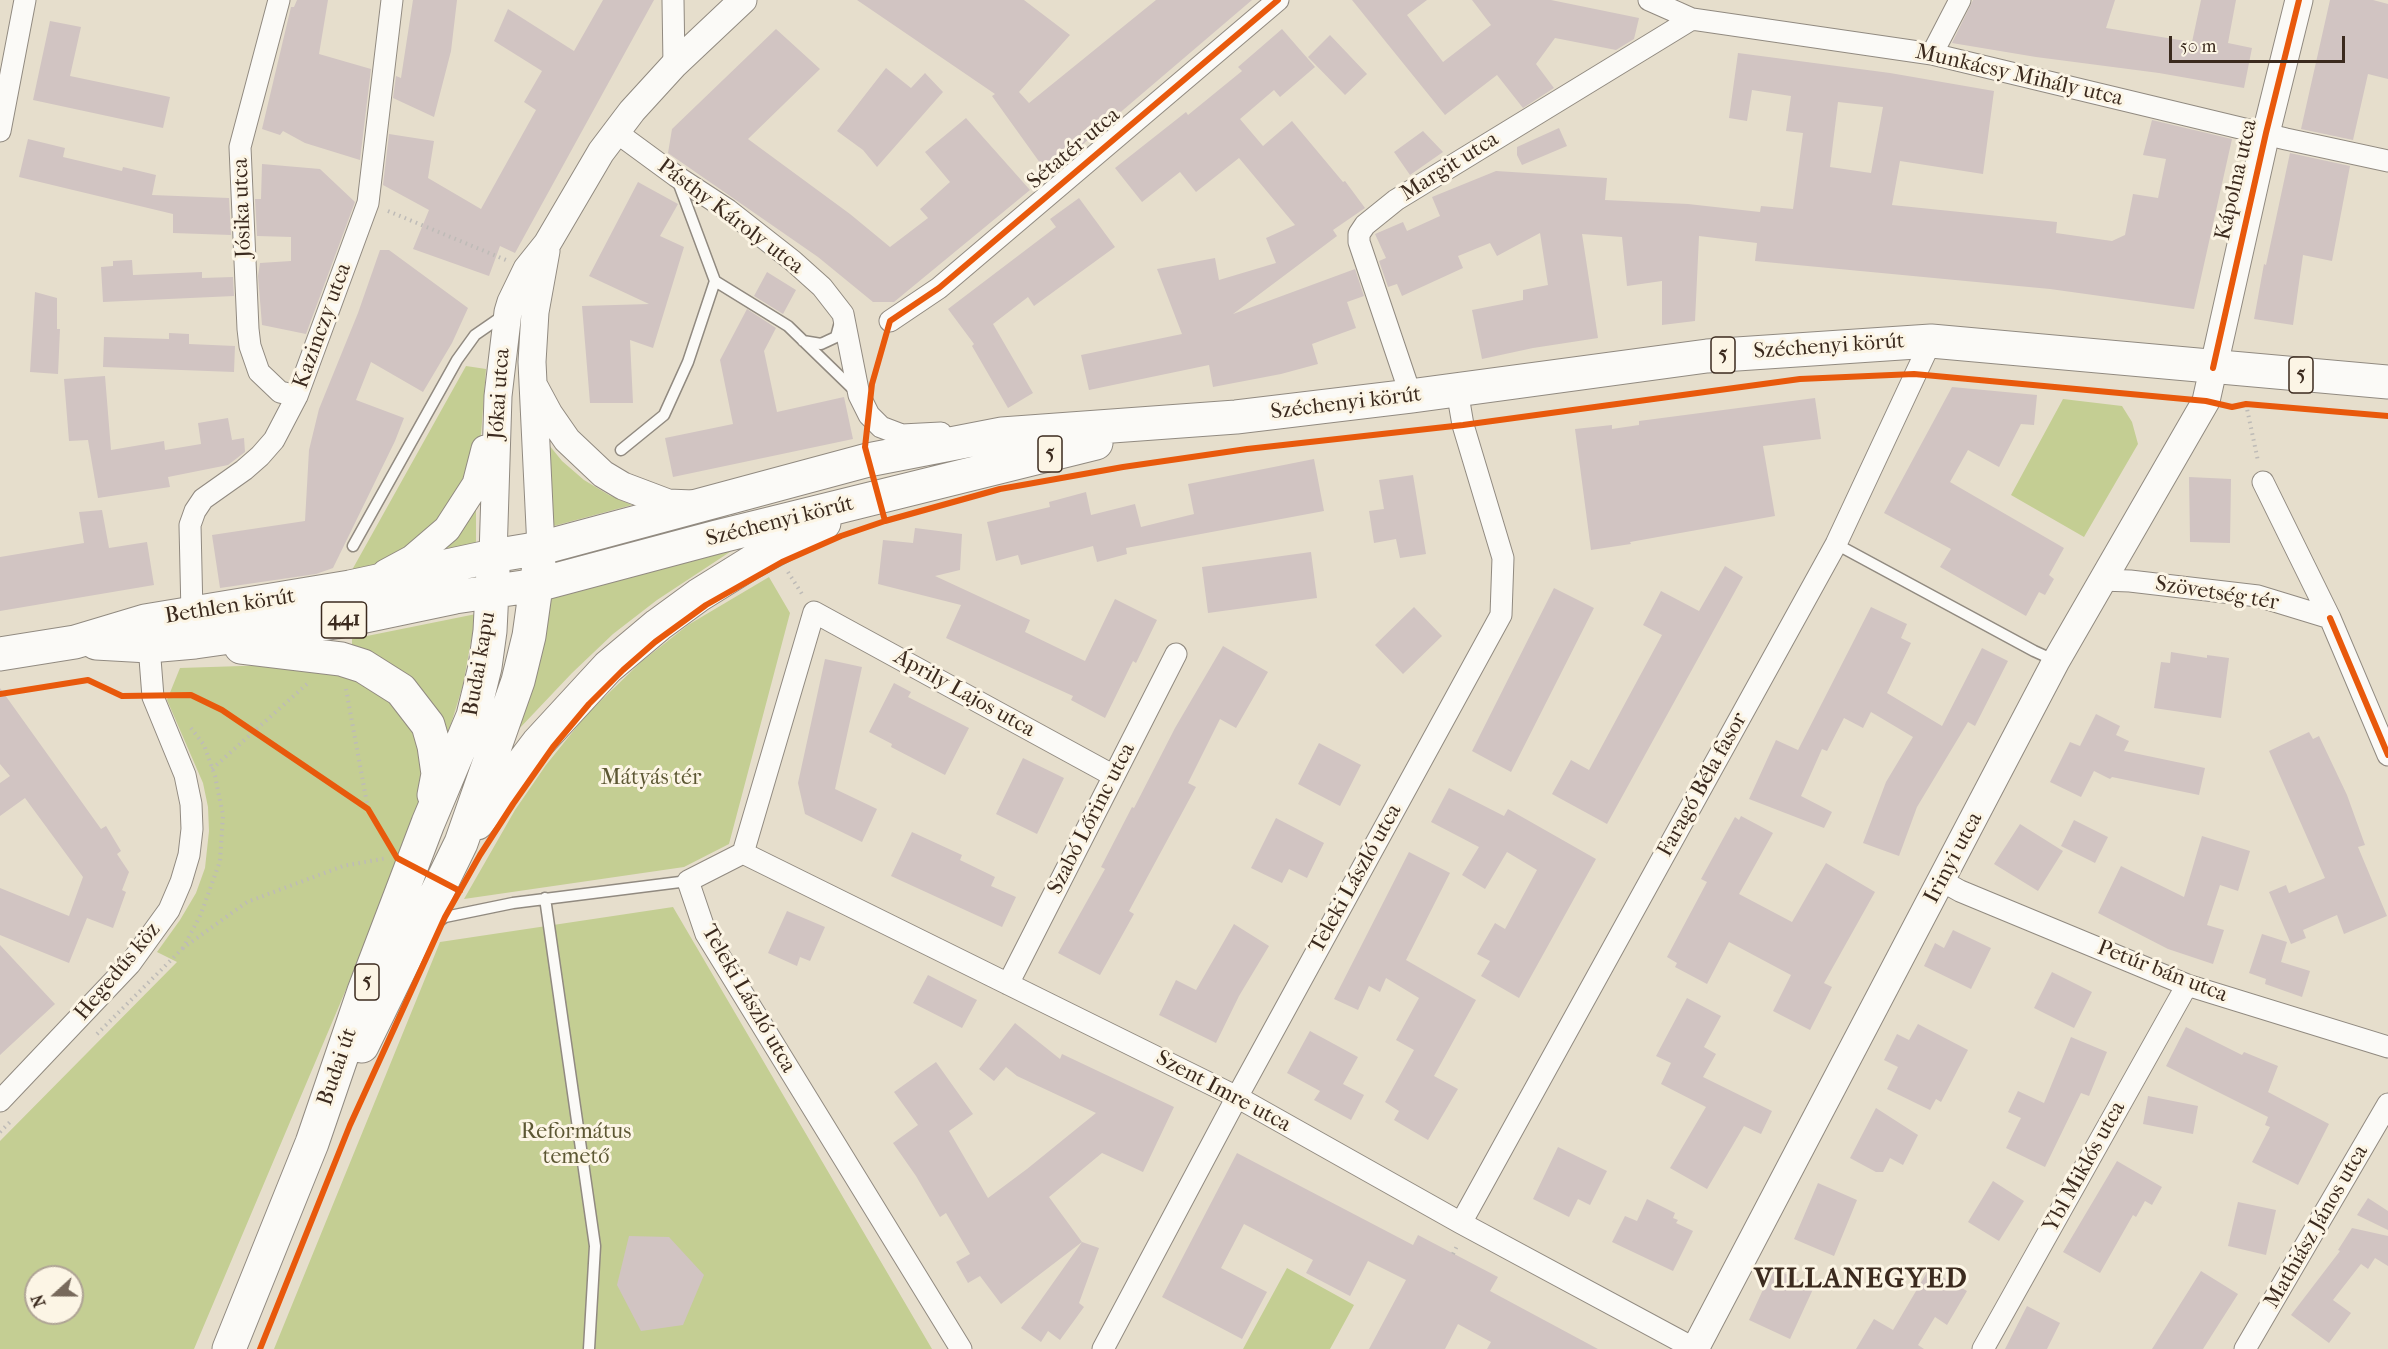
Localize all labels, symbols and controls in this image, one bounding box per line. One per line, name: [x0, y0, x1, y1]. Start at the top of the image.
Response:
scale bar: [2172, 24, 2348, 62]
text: 50 m: [2180, 36, 2216, 57]
street label: Munkácsy Mihály utca: [1913, 39, 2125, 113]
street label: Sétatér utca: [1022, 103, 1126, 195]
street label: Kápolna utca: [2210, 117, 2264, 243]
street label: Margit utca: [1396, 127, 1504, 207]
street label: Pásthy Károly utca: [652, 153, 808, 281]
street label: Jósika utca: [228, 158, 258, 258]
street label: Kazinczy utca: [288, 260, 358, 392]
street label: Széchenyi körút: [1753, 329, 1905, 365]
road number: 5: [1711, 337, 1735, 373]
street label: Jókai utca: [484, 347, 516, 441]
road number: 5: [2289, 357, 2313, 393]
street label: Széchenyi körút: [1269, 382, 1423, 426]
road number: 5: [1038, 436, 1062, 472]
street label: Széchenyi körút: [703, 491, 857, 553]
street label: Szövetség tér: [2153, 571, 2281, 617]
street label: Bethlen körút: [163, 584, 297, 630]
road number: 441: [322, 602, 366, 638]
street label: Budai kapu: [458, 610, 502, 718]
street label: Áprily Lajos utca: [889, 644, 1039, 744]
street label: Faragó Béla fasor: [1652, 708, 1754, 862]
street label: Szabó Lőrinc utca: [1043, 739, 1141, 899]
park label: Mátyás tér: [601, 766, 701, 792]
street label: Teleki László utca: [1304, 800, 1408, 958]
street label: Irinyi utca: [1919, 808, 1989, 908]
street label: Hegedűs köz: [69, 918, 167, 1026]
street label: Teleki László utca: [695, 920, 801, 1078]
street label: Petúr bán utca: [2093, 935, 2231, 1009]
road number: 5: [355, 964, 379, 1000]
street label: Budai út: [312, 1025, 364, 1109]
street label: Szent Imre utca: [1151, 1045, 1295, 1139]
street label: Ybl Miklós utca: [2038, 1097, 2132, 1237]
park label: Református temető: [521, 1120, 631, 1172]
street label: Mathiász János utca: [2259, 1141, 2375, 1313]
district label: VILLANEGYED: [1754, 1263, 1968, 1297]
north arrow: [24, 1265, 84, 1325]
text: N: [28, 1292, 50, 1310]

